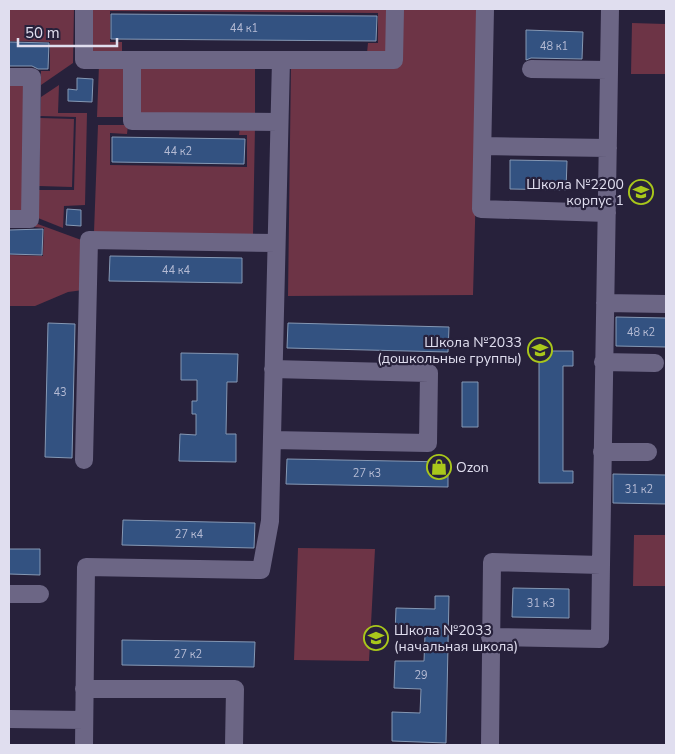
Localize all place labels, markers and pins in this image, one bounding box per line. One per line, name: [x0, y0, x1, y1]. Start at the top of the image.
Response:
place label: Школа №2200 корпус 1: [526, 175, 624, 210]
school or university icon: Школа №2200 корпус 1: [628, 179, 654, 205]
place label: Школа №2033 (дошкольные группы): [377, 333, 522, 368]
school or university icon: Школа №2033 (дошкольные группы): [527, 337, 553, 363]
shop icon: Ozon: [426, 454, 452, 480]
place label: Ozon: [456, 458, 489, 477]
place label: Школа №2033 (начальная школа): [394, 621, 518, 656]
school or university icon: Школа №2033 (начальная школа): [363, 625, 389, 651]

